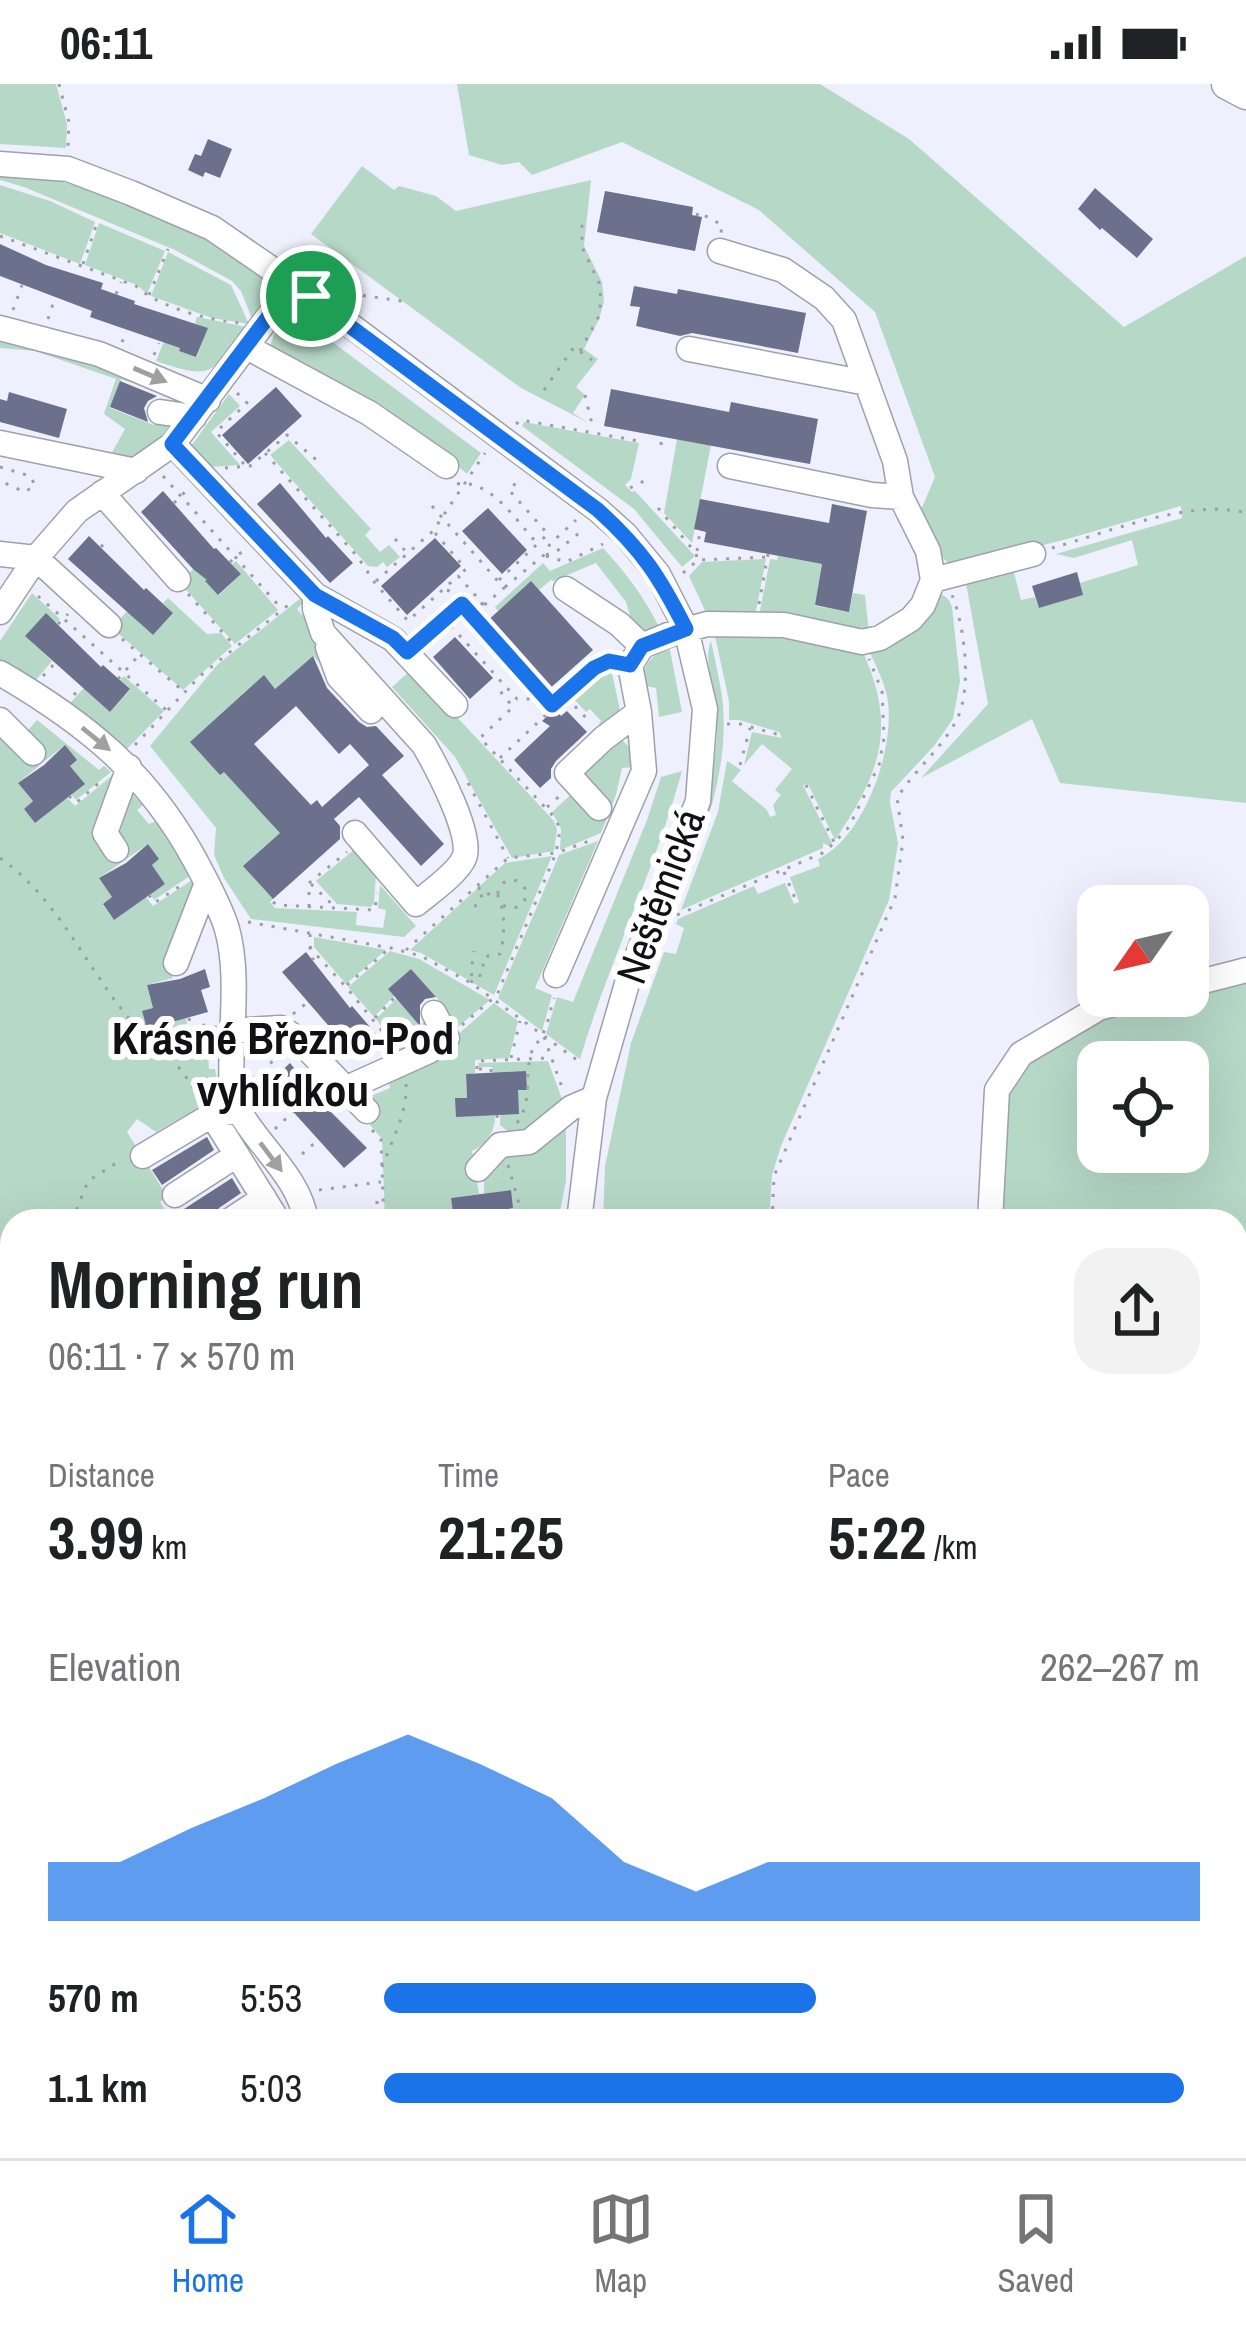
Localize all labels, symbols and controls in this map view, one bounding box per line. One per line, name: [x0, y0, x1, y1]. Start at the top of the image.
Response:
text: 06:11: [60, 12, 152, 73]
pin: [260, 245, 362, 347]
icon: arrive: [278, 263, 344, 329]
one-way arrow: [132, 366, 168, 385]
one-way arrow: [81, 726, 112, 751]
street label: Neštěmická: [603, 801, 717, 991]
north arrow: [1077, 885, 1209, 1017]
map controls: [1077, 885, 1209, 1173]
district label: Krásné Březno-Pod vyhlídkou: [112, 1007, 454, 1120]
button: locate: [1077, 1041, 1209, 1173]
one-way arrow: [259, 1141, 283, 1172]
text: Morning run: [48, 1240, 364, 1329]
button: share: [1074, 1248, 1200, 1374]
text: 06:11 · 7 × 570 m: [48, 1330, 296, 1382]
text: Distance: [48, 1453, 155, 1497]
text: Time: [438, 1453, 499, 1497]
text: Pace: [828, 1453, 890, 1497]
text: 3.99: [48, 1497, 144, 1578]
text: 21:25: [438, 1497, 564, 1578]
text: 5:22: [828, 1497, 926, 1578]
text: km: [144, 1525, 187, 1569]
text: /km: [926, 1525, 978, 1569]
text: Elevation: [48, 1641, 181, 1693]
text: 262–267 m: [1040, 1641, 1200, 1693]
text: 570 m: [48, 1972, 139, 2024]
text: 5:53: [240, 1972, 302, 2024]
text: 1.1 km: [48, 2062, 148, 2114]
text: 5:03: [240, 2062, 302, 2114]
tab: Home: [172, 2186, 244, 2302]
tab: Map: [588, 2186, 654, 2302]
tab: Saved: [997, 2186, 1074, 2302]

